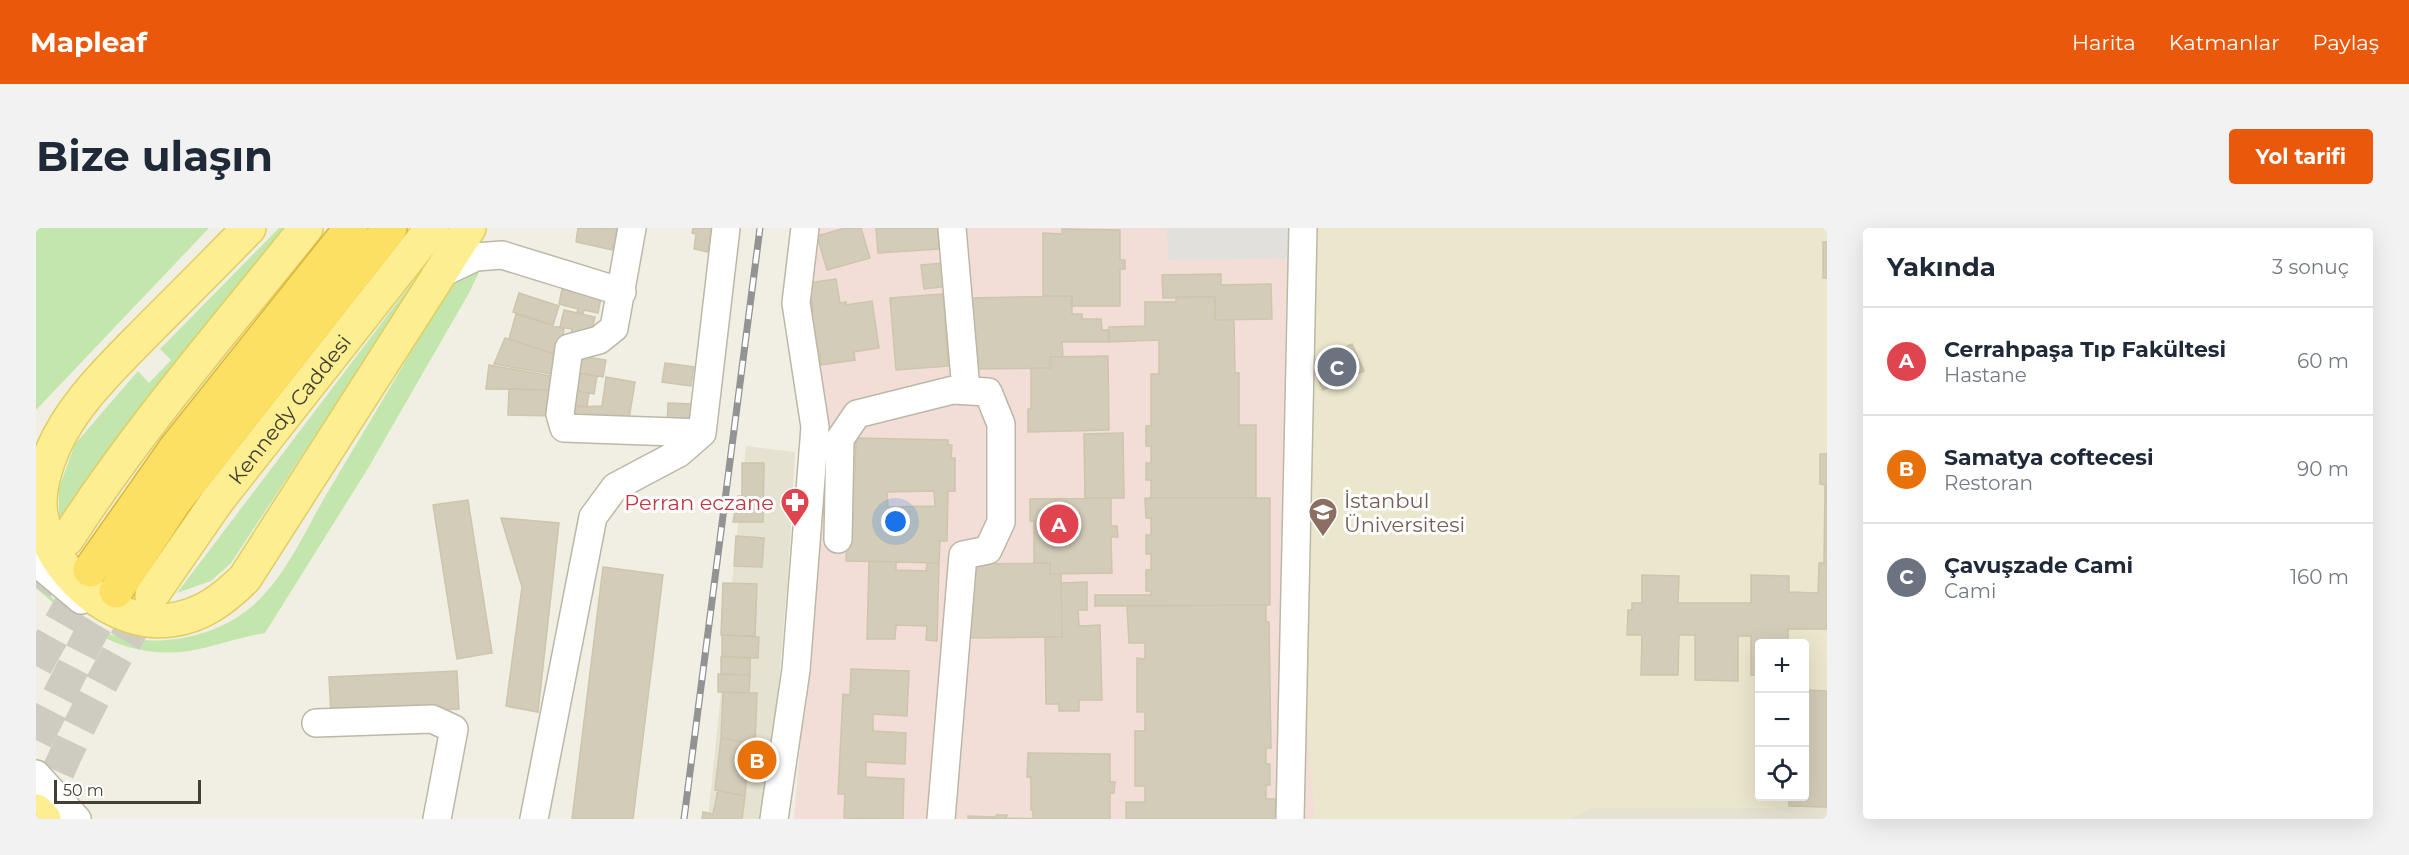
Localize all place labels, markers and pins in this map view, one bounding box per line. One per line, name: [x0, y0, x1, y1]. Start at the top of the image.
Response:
pin: C: [1318, 344, 1356, 390]
pharmacy icon: Perran eczane: [779, 486, 811, 528]
place label: İstanbul Üniversitesi: [1344, 488, 1465, 537]
place label: Perran eczane: [624, 490, 774, 515]
school or university icon: İstanbul Üniversitesi: [1307, 496, 1339, 538]
pin: A: [1040, 502, 1078, 546]
pin: B: [738, 738, 776, 782]

